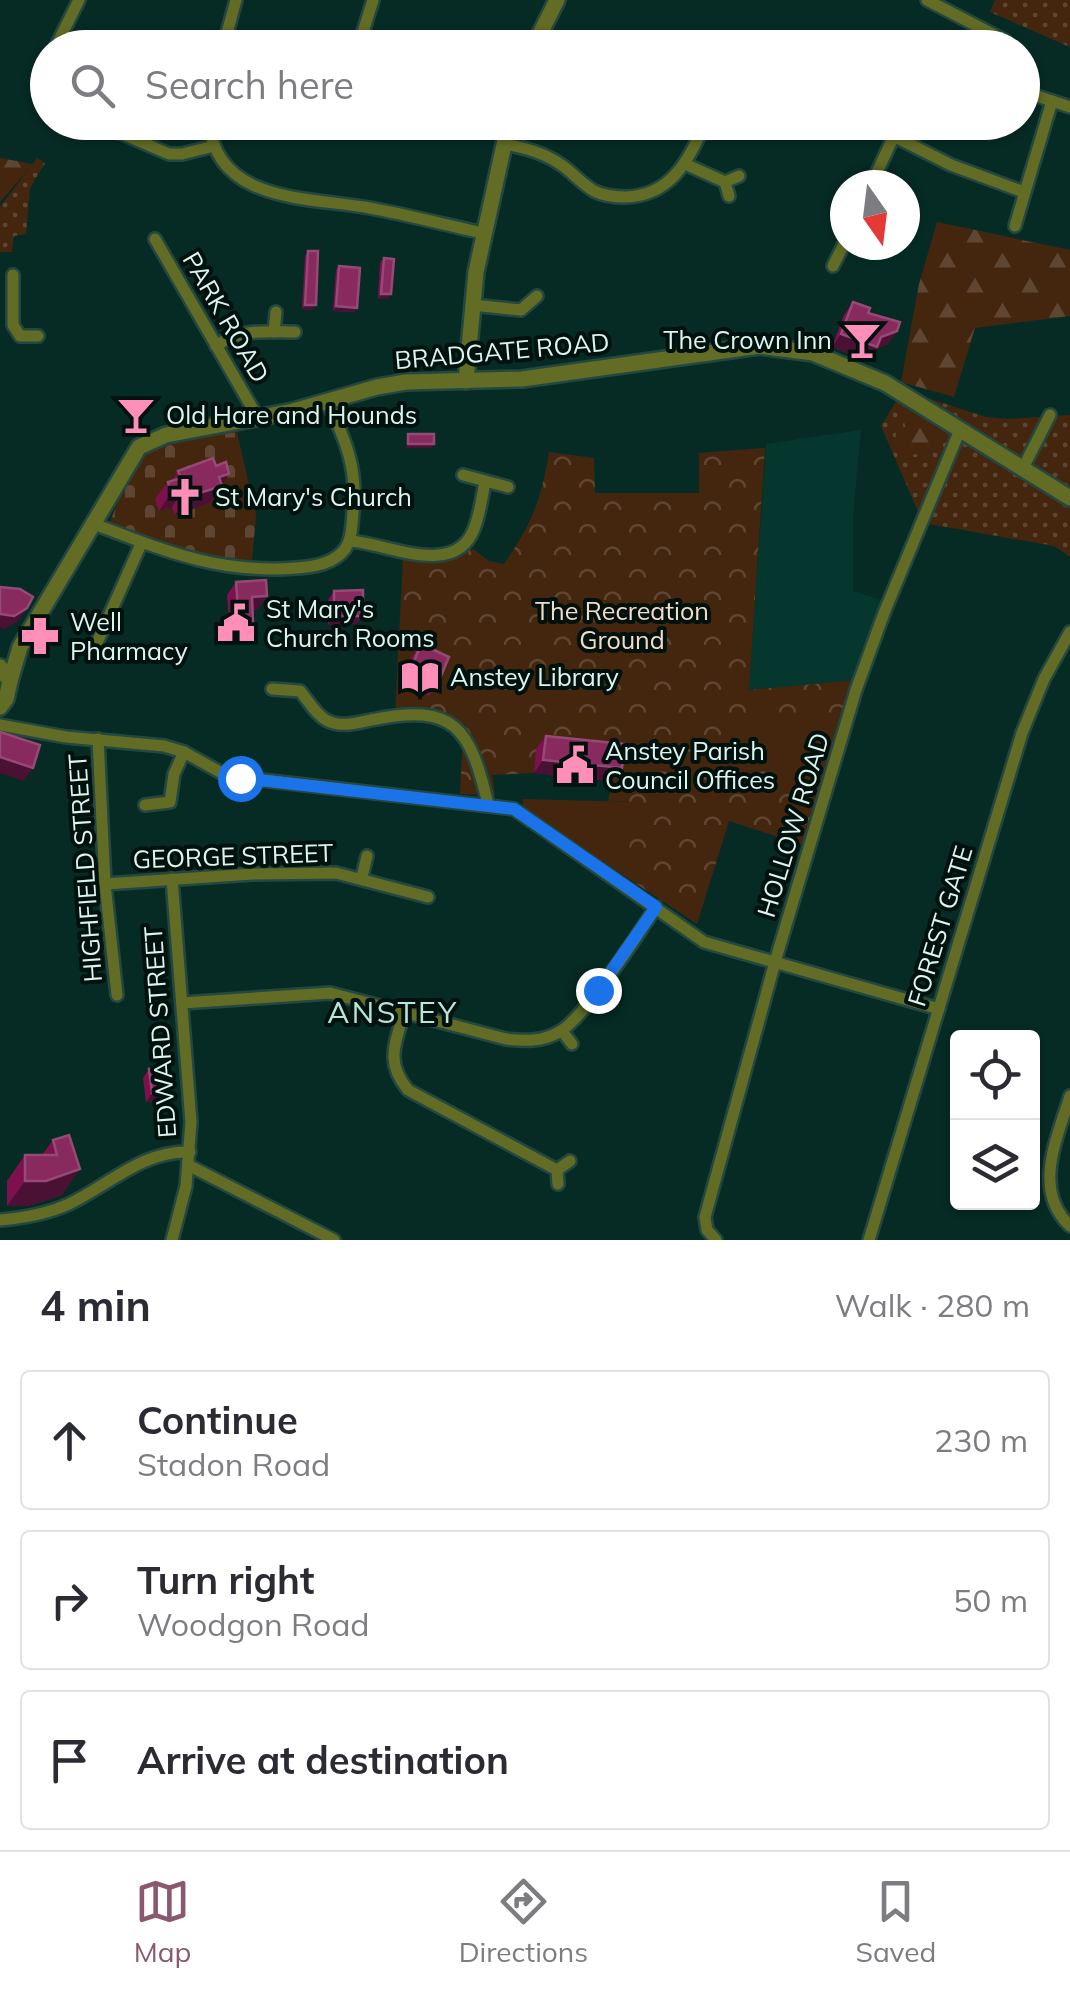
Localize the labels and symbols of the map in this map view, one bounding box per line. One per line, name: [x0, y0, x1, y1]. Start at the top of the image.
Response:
north arrow: [830, 170, 920, 260]
street label: PARK ROAD: [177, 246, 276, 388]
bar icon: The Crown Inn: [841, 319, 883, 361]
place label: The Crown Inn: [663, 324, 832, 355]
street label: BRADGATE ROAD: [393, 326, 611, 375]
bar icon: Old Hare and Hounds: [115, 394, 157, 436]
place label: Old Hare and Hounds: [166, 399, 417, 430]
church icon: St Mary's Church: [164, 476, 206, 518]
place label: St Mary's Church: [215, 481, 412, 512]
place label: St Mary's Church Rooms: [266, 593, 435, 653]
park label: The Recreation Ground: [535, 595, 709, 655]
public building icon: St Mary's Church Rooms: [215, 602, 257, 644]
place label: Well Pharmacy: [70, 606, 188, 666]
pharmacy icon: Well Pharmacy: [19, 615, 61, 657]
library icon: Anstey Library: [399, 656, 441, 698]
place label: Anstey Library: [450, 661, 619, 692]
street label: HOLLOW ROAD: [750, 729, 835, 921]
place label: Anstey Parish Council Offices: [605, 735, 775, 795]
public building icon: Anstey Parish Council Offices: [554, 744, 596, 786]
street label: HIGHFIELD STREET: [61, 753, 108, 983]
route start: [218, 756, 264, 802]
street label: GEORGE STREET: [132, 837, 334, 874]
street label: FOREST GATE: [900, 842, 979, 1010]
street label: EDWARD STREET: [137, 925, 182, 1139]
route end: [576, 968, 622, 1014]
district label: ANSTEY: [327, 993, 459, 1031]

